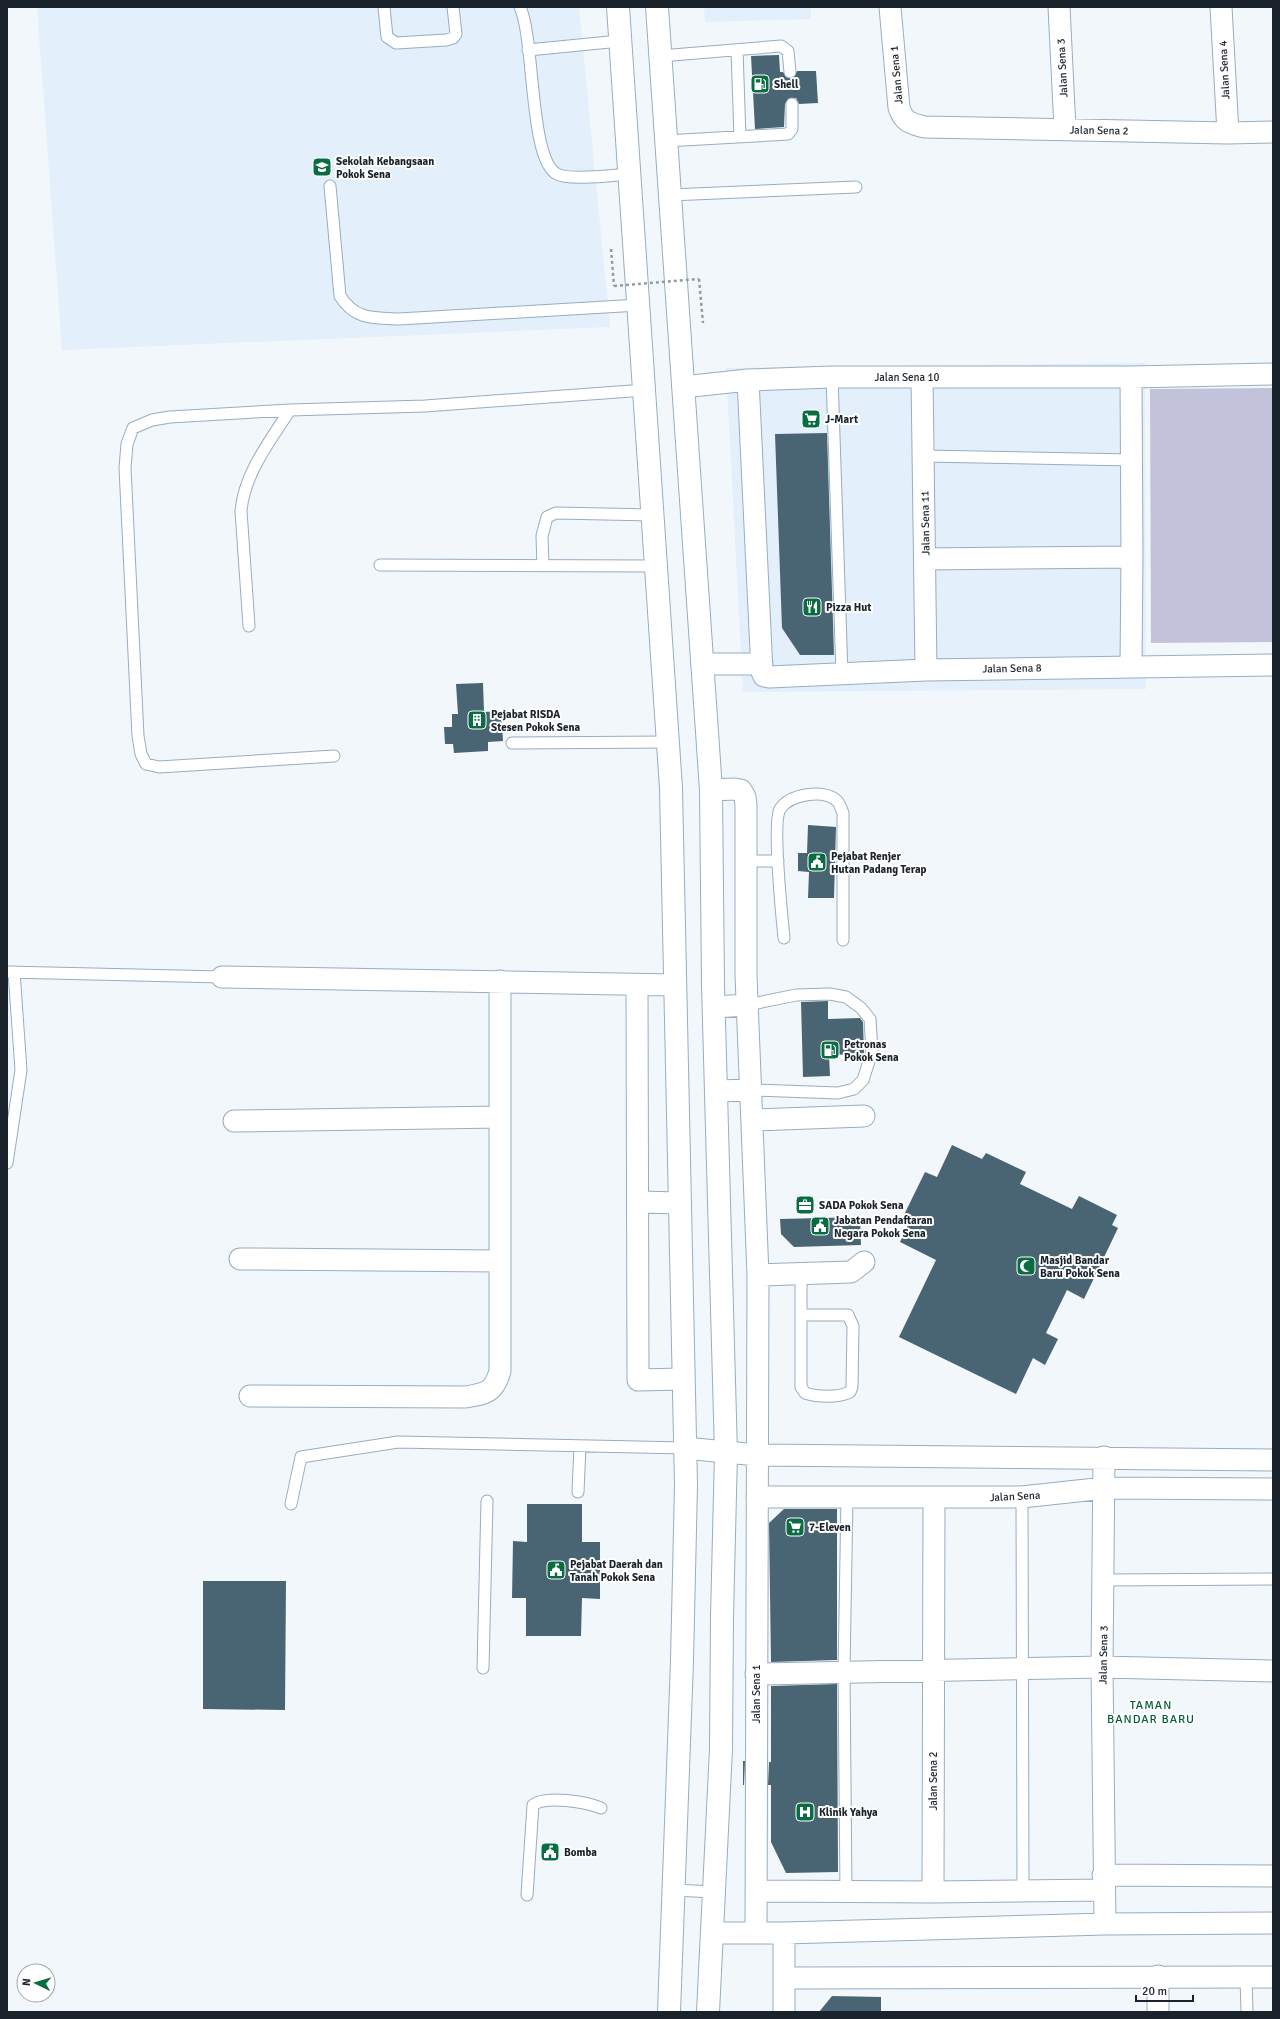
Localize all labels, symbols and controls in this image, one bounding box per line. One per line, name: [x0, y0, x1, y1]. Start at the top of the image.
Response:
street label: Jalan Sena 3: [1054, 38, 1071, 98]
street label: Jalan Sena 4: [1216, 40, 1233, 100]
street label: Jalan Sena 1: [887, 45, 906, 105]
fuel station icon: Shell: [749, 73, 771, 95]
place label: Shell: [774, 78, 799, 91]
street label: Jalan Sena 2: [1069, 123, 1129, 138]
place label: Sekolah Kebangsaan Pokok Sena: [336, 155, 434, 181]
school or university icon: Sekolah Kebangsaan Pokok Sena: [311, 156, 333, 178]
street label: Jalan Sena 10: [875, 371, 940, 384]
supermarket icon: J-Mart: [800, 408, 822, 430]
place label: J-Mart: [825, 413, 858, 426]
street label: Jalan Sena 11: [918, 490, 933, 556]
restaurant icon: Pizza Hut: [801, 596, 823, 618]
place label: Pizza Hut: [826, 601, 871, 614]
street label: Jalan Sena 8: [982, 661, 1042, 676]
place label: Pejabat RISDA Stesen Pokok Sena: [491, 708, 580, 734]
building icon: Pejabat RISDA Stesen Pokok Sena: [466, 709, 488, 731]
place label: Pejabat Renjer Hutan Padang Terap: [831, 850, 927, 876]
public building icon: Pejabat Renjer Hutan Padang Terap: [806, 851, 828, 873]
place label: Petronas Pokok Sena: [844, 1038, 899, 1064]
fuel station icon: Petronas Pokok Sena: [819, 1039, 841, 1061]
office icon: SADA Pokok Sena: [794, 1194, 816, 1216]
place label: SADA Pokok Sena: [819, 1199, 904, 1212]
place label: Jabatan Pendaftaran Negara Pokok Sena: [834, 1214, 933, 1240]
public building icon: Jabatan Pendaftaran Negara Pokok Sena: [809, 1215, 831, 1237]
place label: Masjid Bandar Baru Pokok Sena: [1040, 1254, 1120, 1280]
mosque icon: Masjid Bandar Baru Pokok Sena: [1015, 1255, 1037, 1277]
street label: Jalan Sena: [989, 1489, 1041, 1504]
supermarket icon: 7-Eleven: [784, 1516, 806, 1538]
place label: 7-Eleven: [809, 1521, 851, 1534]
place label: Pejabat Daerah dan Tanah Pokok Sena: [570, 1558, 663, 1584]
public building icon: Pejabat Daerah dan Tanah Pokok Sena: [545, 1559, 567, 1581]
street label: Jalan Sena 3: [1096, 1625, 1111, 1685]
street label: Jalan Sena 1: [750, 1664, 763, 1724]
district label: TAMAN BANDAR BARU: [1107, 1698, 1195, 1727]
street label: Jalan Sena 2: [927, 1751, 940, 1811]
hospital icon: Klinik Yahya: [794, 1801, 816, 1823]
place label: Klinik Yahya: [819, 1806, 878, 1819]
public building icon: Bomba: [539, 1841, 561, 1863]
place label: Bomba: [564, 1846, 597, 1859]
north arrow: [16, 1963, 56, 2003]
scale bar: [1136, 1977, 1193, 2003]
text: N: [20, 1978, 33, 1987]
text: 20 m: [1142, 1984, 1167, 1999]

